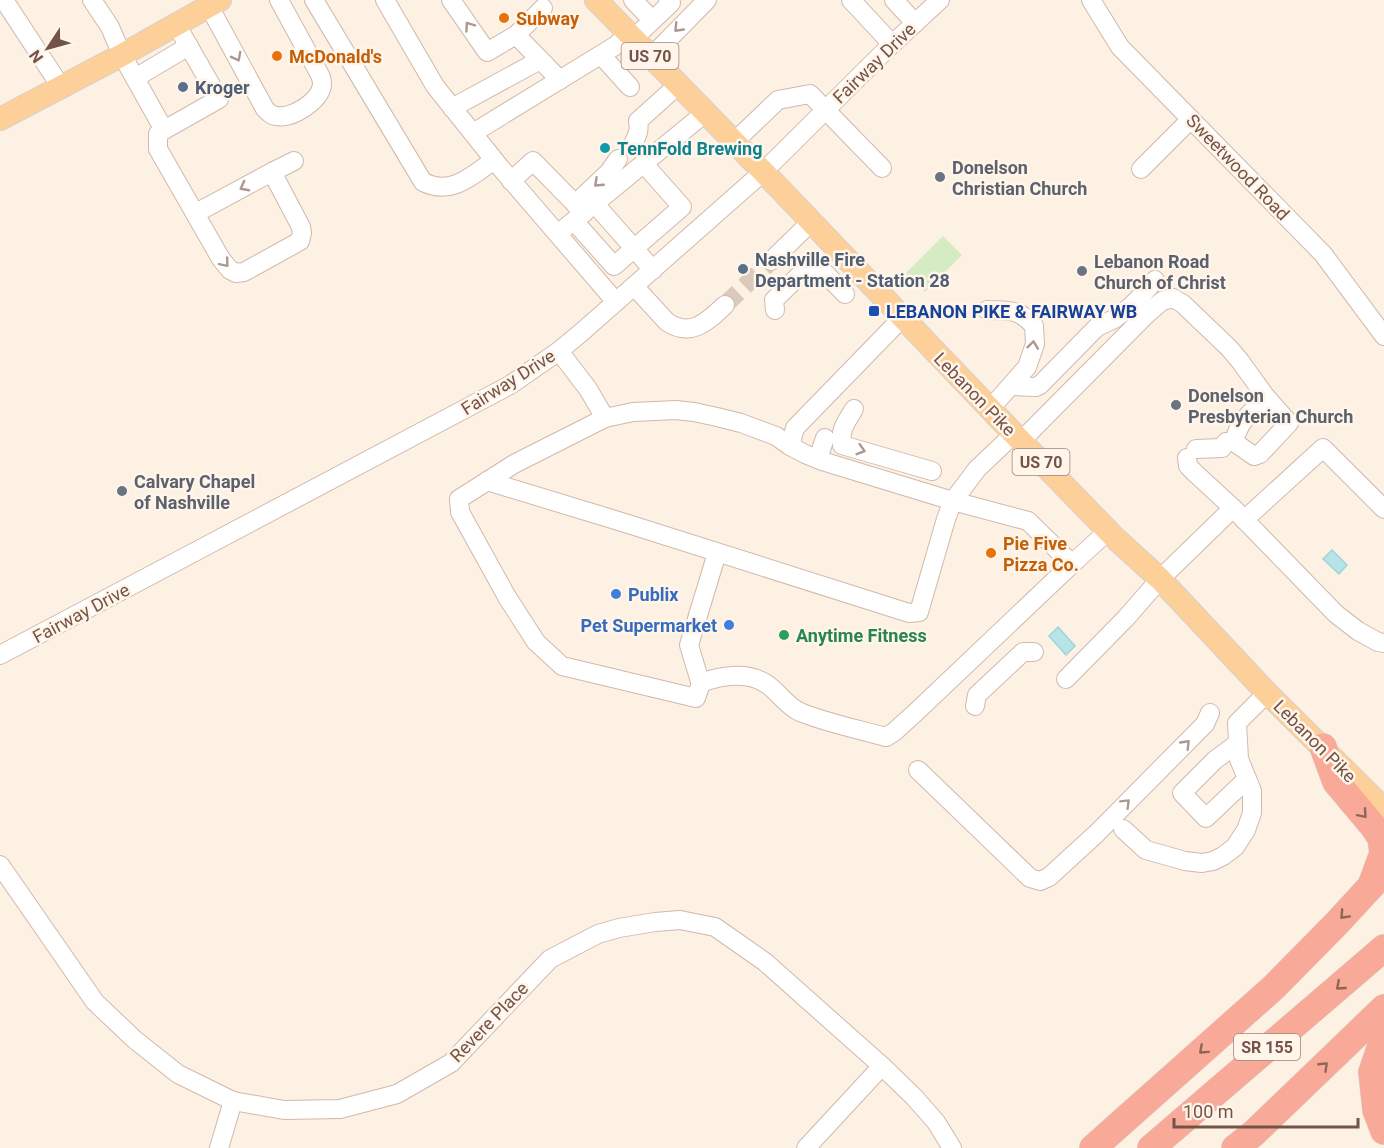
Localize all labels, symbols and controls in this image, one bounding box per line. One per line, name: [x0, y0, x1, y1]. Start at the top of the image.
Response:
place label: Subway: [516, 8, 580, 29]
marker: Subway: [497, 11, 511, 25]
north arrow: [18, 18, 78, 78]
street label: Fairway Drive: [828, 18, 920, 108]
one-way arrow: [465, 21, 476, 32]
one-way arrow: [674, 21, 685, 31]
road number: US 70: [622, 43, 678, 69]
text: N: [25, 46, 47, 67]
place label: McDonald's: [289, 46, 382, 67]
marker: McDonald's: [270, 49, 284, 63]
one-way arrow: [230, 51, 241, 62]
place label: Kroger: [195, 77, 250, 98]
marker: Kroger: [176, 80, 190, 94]
street label: Sweetwood Road: [1182, 110, 1294, 224]
place label: TennFold Brewing: [617, 138, 762, 159]
marker: TennFold Brewing: [598, 141, 612, 155]
place label: Donelson Christian Church: [952, 157, 1087, 199]
marker: Donelson Christian Church: [933, 170, 947, 184]
one-way arrow: [594, 176, 605, 187]
one-way arrow: [240, 180, 250, 191]
place label: Nashville Fire Department - Station 28: [755, 249, 950, 291]
place label: Lebanon Road Church of Christ: [1094, 251, 1226, 293]
one-way arrow: [218, 256, 229, 267]
marker: Nashville Fire Department - Station 28: [736, 262, 750, 276]
marker: Lebanon Road Church of Christ: [1075, 264, 1089, 278]
place label: LEBANON PIKE & FAIRWAY WB: [886, 301, 1137, 322]
marker: LEBANON PIKE & FAIRWAY WB: [867, 304, 881, 318]
one-way arrow: [1026, 340, 1039, 350]
street label: Fairway Drive: [457, 345, 559, 419]
street label: Lebanon Pike: [930, 348, 1020, 440]
place label: Donelson Presbyterian Church: [1188, 385, 1353, 427]
marker: Donelson Presbyterian Church: [1169, 398, 1183, 412]
one-way arrow: [855, 443, 866, 455]
road number: US 70: [1012, 449, 1070, 475]
place label: Calvary Chapel of Nashville: [134, 471, 255, 513]
marker: Calvary Chapel of Nashville: [115, 484, 129, 498]
place label: Pie Five Pizza Co.: [1003, 533, 1079, 575]
marker: Pie Five Pizza Co.: [984, 546, 998, 560]
street label: Fairway Drive: [29, 579, 133, 647]
place label: Publix: [628, 584, 679, 605]
marker: Publix: [609, 587, 623, 601]
place label: Pet Supermarket: [581, 615, 717, 636]
marker: Pet Supermarket: [722, 618, 736, 632]
place label: Anytime Fitness: [796, 625, 927, 646]
marker: Anytime Fitness: [777, 628, 791, 642]
street label: Lebanon Pike: [1269, 695, 1361, 787]
one-way arrow: [1178, 741, 1189, 752]
one-way arrow: [1120, 799, 1130, 810]
one-way arrow: [1356, 808, 1367, 818]
one-way arrow: [1340, 909, 1351, 919]
street label: Revere Place: [446, 978, 532, 1066]
one-way arrow: [1336, 978, 1347, 989]
road number: SR 155: [1234, 1034, 1300, 1060]
one-way arrow: [1200, 1043, 1210, 1054]
one-way arrow: [1317, 1062, 1328, 1073]
scale bar: [1174, 1091, 1358, 1129]
text: 100 m: [1183, 1101, 1234, 1122]

